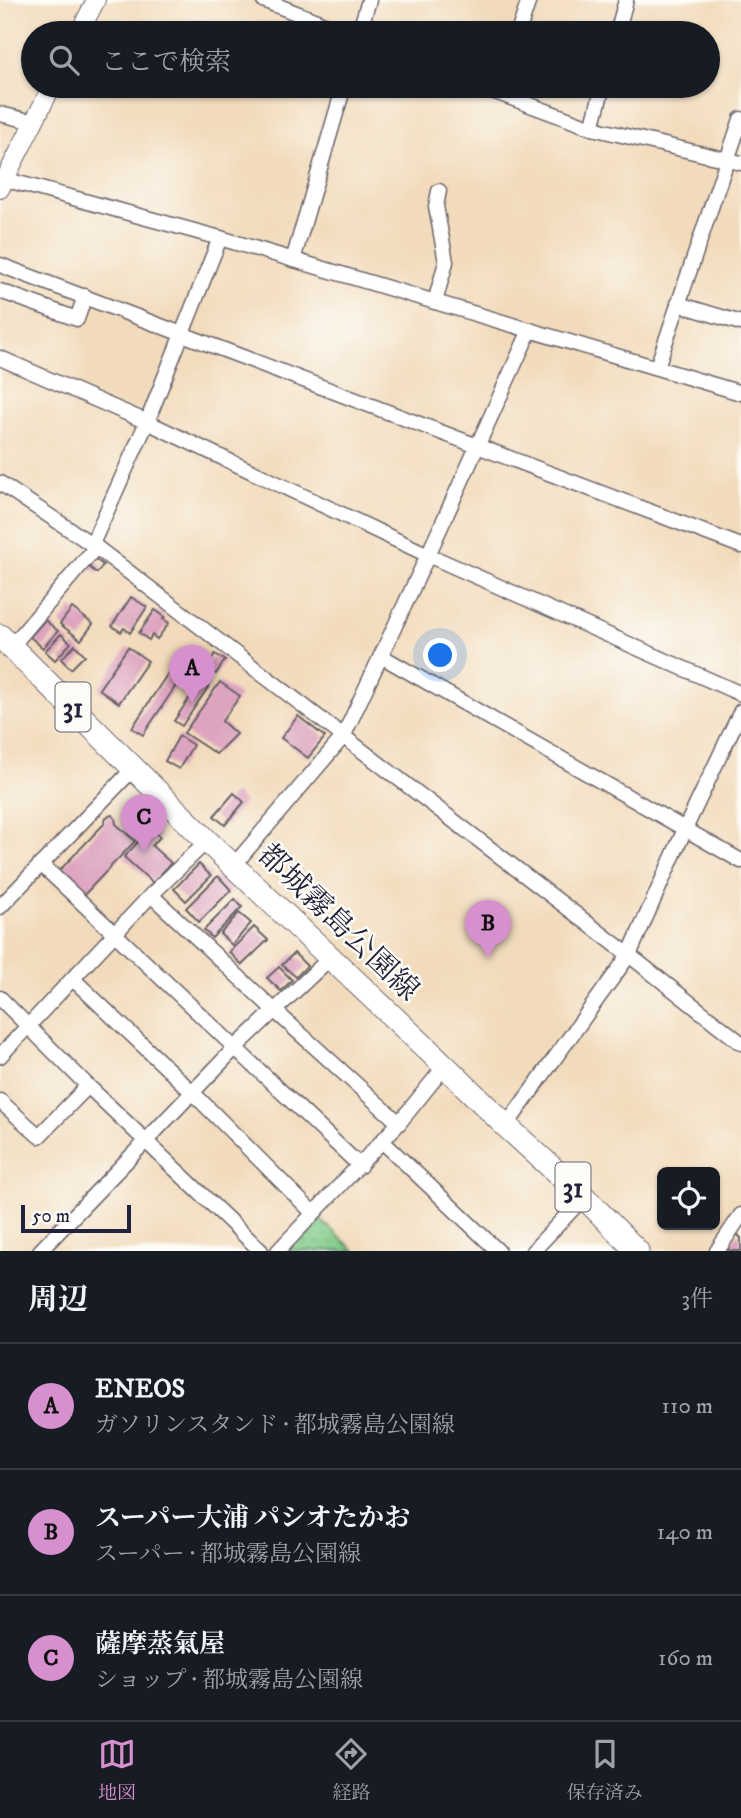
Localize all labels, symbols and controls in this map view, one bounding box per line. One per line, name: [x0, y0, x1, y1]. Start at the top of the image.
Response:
search box: [21, 21, 720, 98]
icon: search: [45, 41, 83, 79]
text: ここで検索: [101, 46, 231, 79]
your location: [423, 638, 457, 672]
pin: A: [169, 645, 215, 703]
road number: 31: [56, 682, 90, 732]
pin: C: [121, 794, 167, 852]
street label: 都城霧島公園線: [250, 837, 426, 1009]
pin: B: [465, 900, 511, 958]
road number: 31: [556, 1162, 590, 1212]
map controls: [657, 1167, 720, 1230]
button: locate: [657, 1167, 720, 1230]
scale bar: [21, 1202, 131, 1234]
text: 50 m: [32, 1205, 70, 1228]
text: 周辺: [28, 1282, 88, 1319]
text: 3件: [681, 1285, 713, 1314]
text: ENEOS: [95, 1373, 185, 1406]
text: A: [44, 1392, 58, 1421]
text: 110 m: [662, 1392, 713, 1421]
text: ガソリンスタンド · 都城霧島公園線: [95, 1411, 455, 1440]
text: スーパー大浦 パシオたかお: [95, 1502, 410, 1535]
text: B: [44, 1518, 58, 1547]
text: 140 m: [657, 1518, 713, 1547]
text: スーパー · 都城霧島公園線: [95, 1540, 361, 1569]
text: 薩摩蒸氣屋: [95, 1628, 225, 1661]
text: C: [43, 1644, 59, 1673]
text: 160 m: [658, 1644, 713, 1673]
text: ショップ · 都城霧島公園線: [95, 1666, 363, 1695]
tab: 地図: [98, 1735, 136, 1805]
tab: 経路: [332, 1735, 371, 1805]
tab: 保存済み: [567, 1735, 643, 1805]

